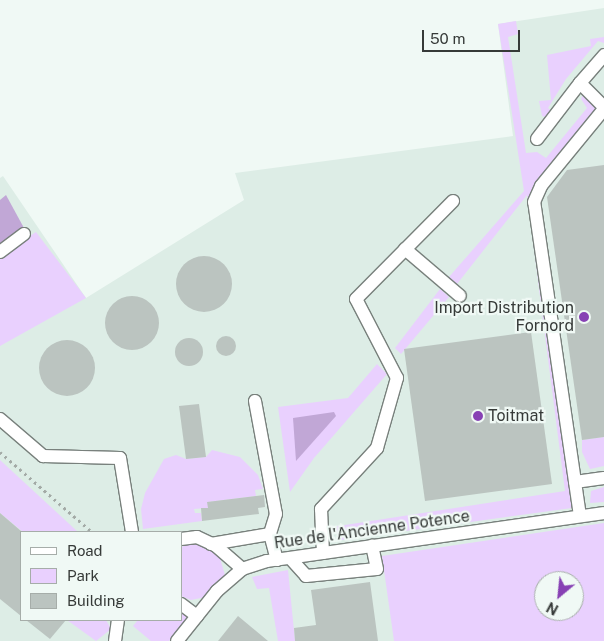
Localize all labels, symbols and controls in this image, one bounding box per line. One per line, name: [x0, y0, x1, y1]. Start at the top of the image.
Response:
scale bar: [424, 20, 522, 52]
text: 50 m: [430, 30, 465, 47]
place label: Import Distribution Fornord: [434, 298, 574, 336]
marker: Import Distribution Fornord: [578, 311, 590, 323]
place label: Toitmat: [488, 406, 544, 426]
marker: Toitmat: [472, 410, 484, 422]
street label: Rue de l'Ancienne Potence: [273, 507, 471, 553]
legend: [20, 531, 182, 621]
text: Road: [67, 542, 103, 559]
text: Park: [67, 567, 99, 584]
north arrow: [534, 571, 584, 621]
text: Building: [67, 592, 125, 609]
text: N: [544, 599, 561, 618]

